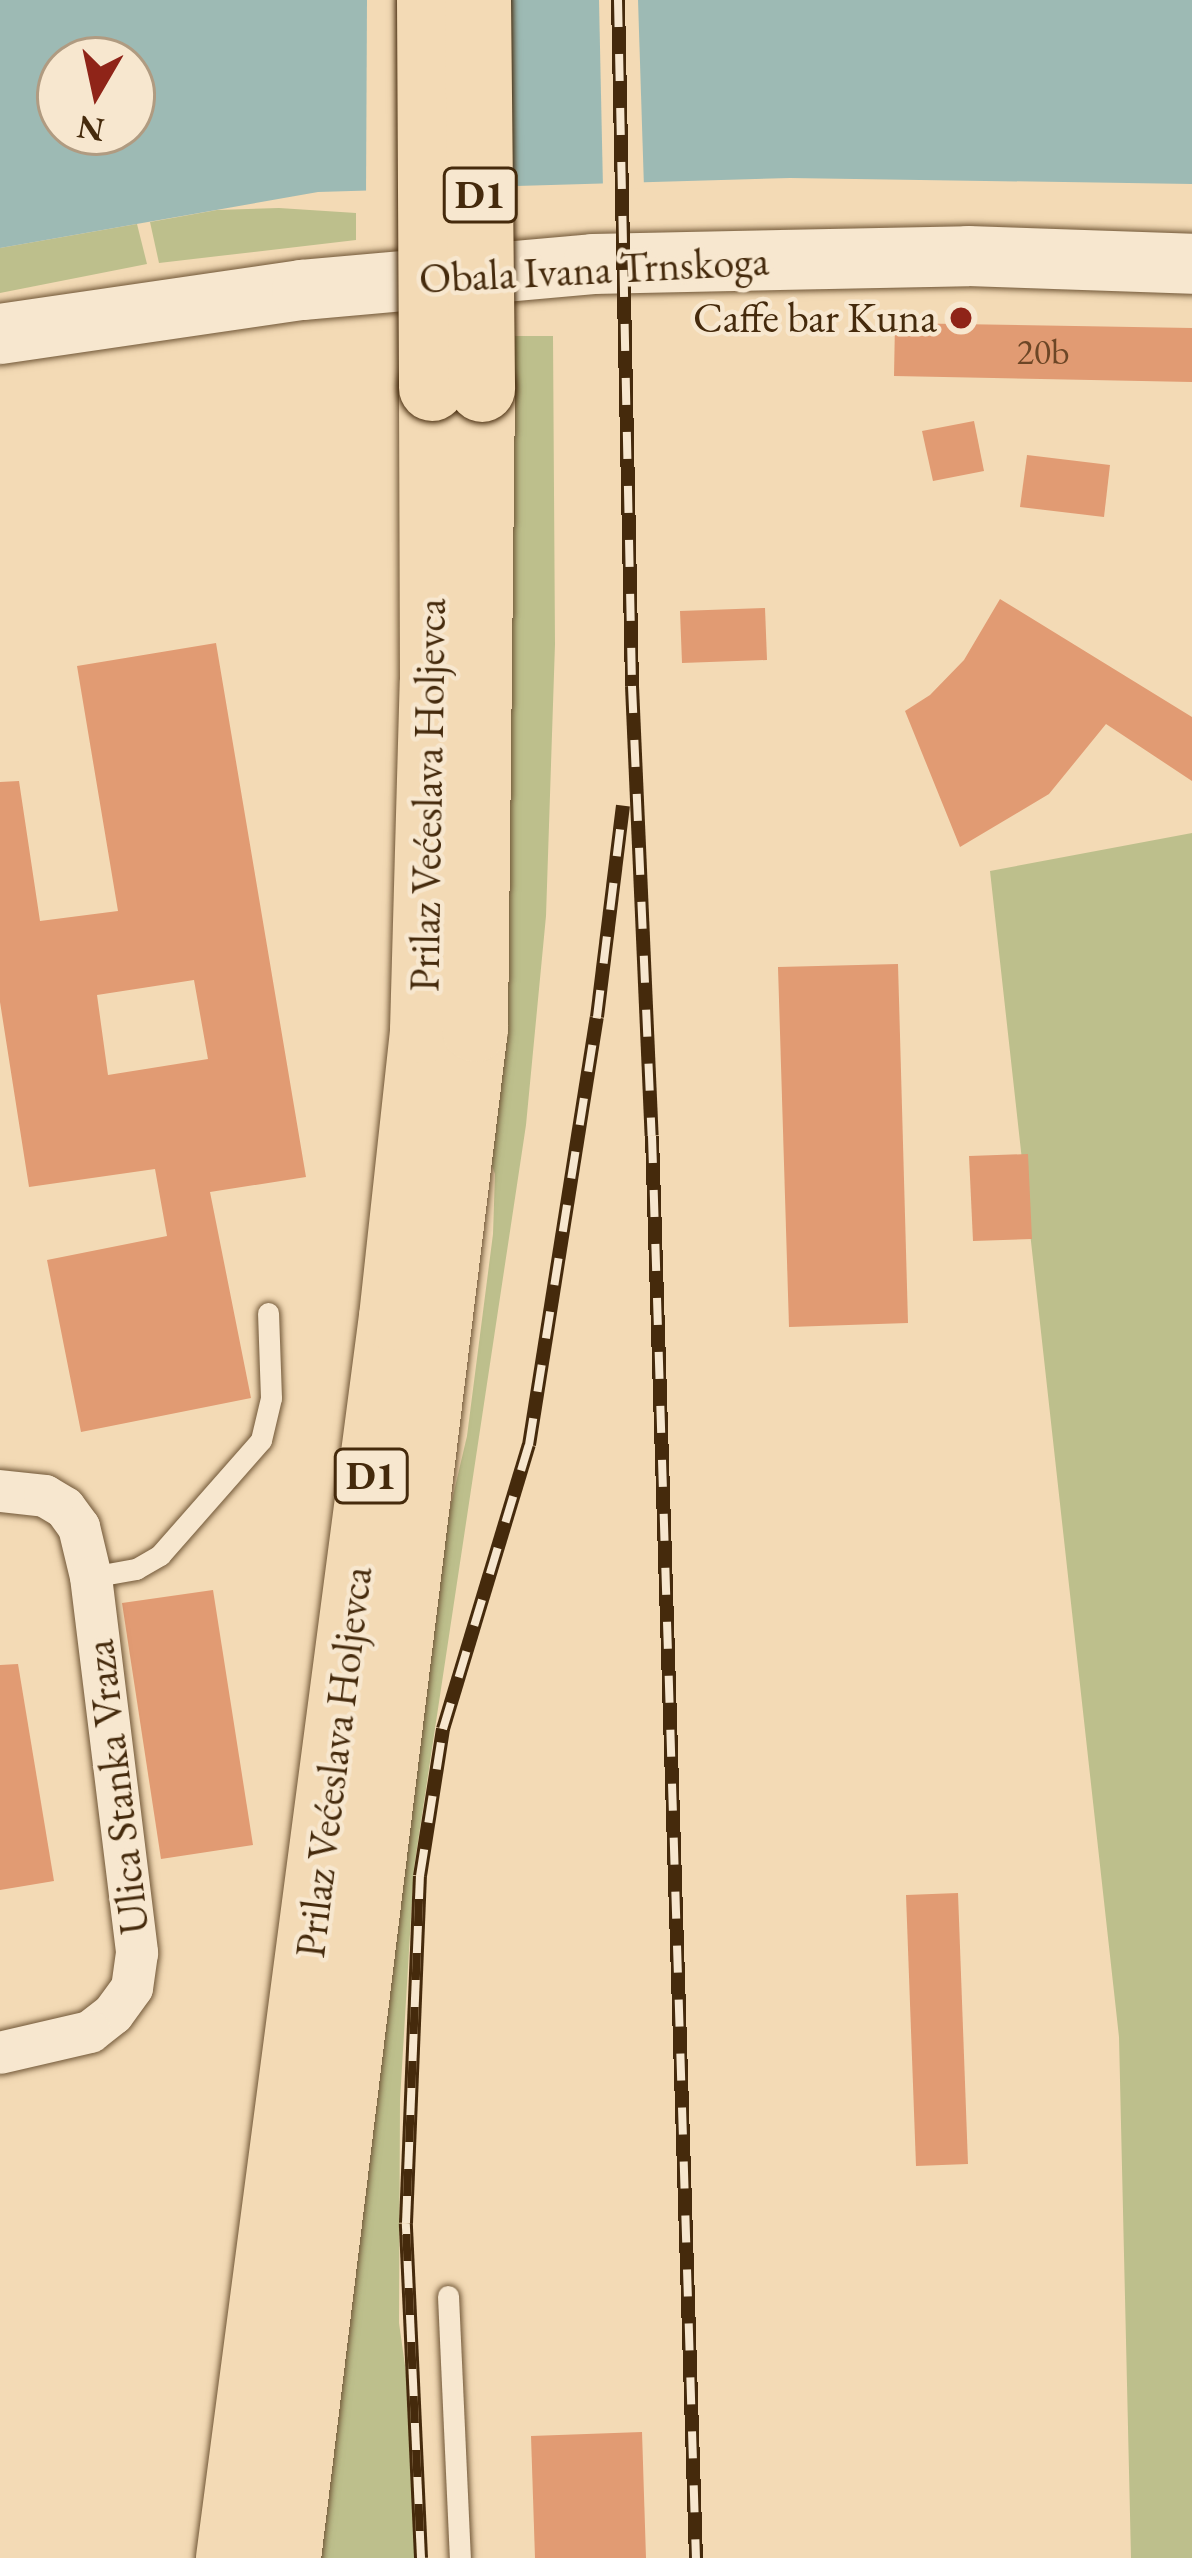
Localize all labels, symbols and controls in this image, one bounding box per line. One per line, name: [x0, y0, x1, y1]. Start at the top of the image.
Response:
north arrow: [36, 36, 156, 156]
text: N: [74, 106, 107, 152]
road number: D1: [441, 162, 519, 228]
street label: Obala Ivana Trnskoga: [418, 236, 770, 304]
place label: Caffe bar Kuna: [693, 293, 937, 343]
marker: Caffe bar Kuna: [948, 305, 974, 331]
house number: 20b: [1016, 330, 1070, 374]
street label: Prilaz Većeslava Holjevca: [399, 598, 457, 992]
road number: D1: [332, 1443, 410, 1509]
street label: Prilaz Većeslava Holjevca: [285, 1564, 383, 1960]
street label: Ulica Stanka Vraza: [74, 1637, 160, 1937]

